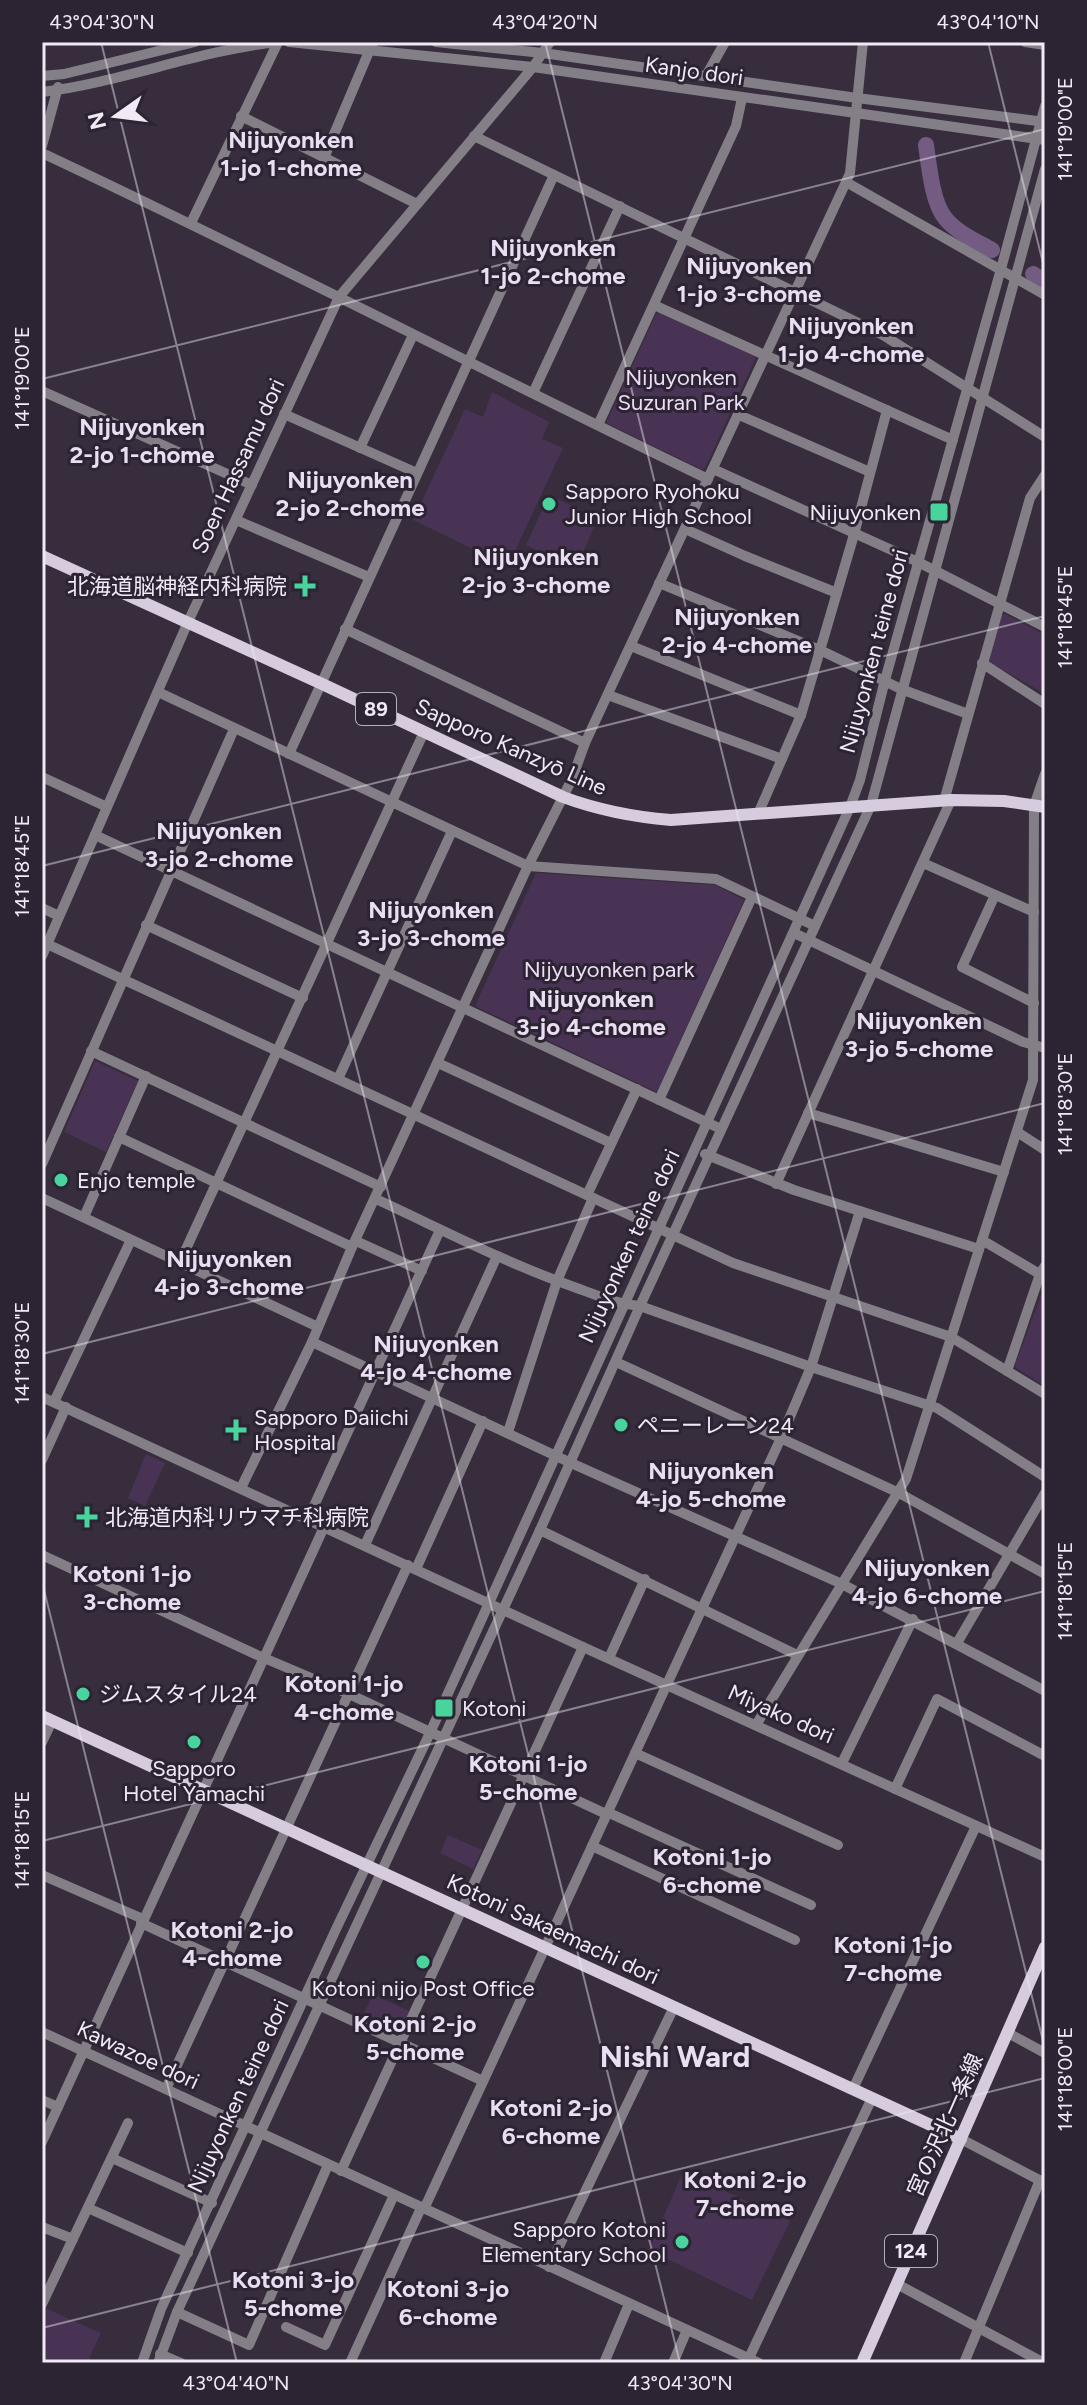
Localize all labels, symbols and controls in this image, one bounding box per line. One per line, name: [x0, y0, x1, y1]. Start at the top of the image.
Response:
text: 43°04'30"N: [49, 10, 155, 34]
text: 43°04'20"N: [492, 10, 598, 34]
text: 43°04'10"N: [937, 10, 1039, 34]
street label: Kanjo dori: [643, 51, 745, 91]
north arrow: [76, 76, 156, 156]
text: 141°19'00"E: [1053, 77, 1077, 181]
text: N: [82, 109, 112, 132]
district label: Nijuyonken 1-jo 1-chome: [220, 125, 362, 182]
district label: Nijuyonken 1-jo 2-chome: [480, 233, 626, 290]
district label: Nijuyonken 1-jo 3-chome: [677, 251, 821, 308]
district label: Nijuyonken 1-jo 4-chome: [778, 311, 924, 368]
text: 141°19'00"E: [10, 326, 34, 430]
park label: Nijuyonken Suzuran Park: [617, 364, 745, 416]
street label: Soen Hassamu dori: [186, 374, 290, 558]
district label: Nijuyonken 2-jo 1-chome: [69, 412, 215, 469]
district label: Nijuyonken 2-jo 2-chome: [276, 465, 424, 522]
place label: Sapporo Ryohoku Junior High School: [565, 478, 752, 530]
marker: Sapporo Ryohoku Junior High School: [540, 495, 558, 513]
place label: Nijuyonken: [810, 499, 921, 526]
marker: Nijuyonken: [928, 501, 950, 523]
district label: Nijuyonken 2-jo 3-chome: [462, 542, 610, 599]
street label: Nijuyonken teine dori: [834, 546, 914, 756]
text: 141°18'45"E: [1053, 565, 1077, 669]
place label: 北海道脳神経内科病院: [67, 573, 287, 600]
marker: 北海道脳神経内科病院: [294, 575, 316, 597]
district label: Nijuyonken 2-jo 4-chome: [662, 602, 812, 659]
road number: 89: [356, 693, 396, 725]
street label: Sapporo Kanzyō Line: [411, 693, 611, 801]
text: 141°18'45"E: [10, 814, 34, 918]
district label: Nijuyonken 3-jo 2-chome: [145, 816, 293, 873]
district label: Nijuyonken 3-jo 3-chome: [357, 895, 505, 952]
park label: Nijyuyonken park: [524, 956, 695, 983]
district label: Nijuyonken 3-jo 4-chome: [516, 984, 666, 1041]
district label: Nijuyonken 3-jo 5-chome: [845, 1006, 993, 1063]
text: 141°18'30"E: [1053, 1053, 1077, 1155]
street label: Nijuyonken teine dori: [572, 1145, 686, 1347]
place label: Enjo temple: [77, 1167, 195, 1194]
marker: Enjo temple: [52, 1171, 70, 1189]
district label: Nijuyonken 4-jo 3-chome: [154, 1244, 304, 1301]
text: 141°18'30"E: [10, 1302, 34, 1404]
district label: Nijuyonken 4-jo 4-chome: [360, 1329, 512, 1386]
place label: Sapporo Daiichi Hospital: [254, 1404, 409, 1456]
place label: ペニーレーン24: [637, 1412, 794, 1439]
marker: ペニーレーン24: [612, 1416, 630, 1434]
marker: Sapporo Daiichi Hospital: [225, 1419, 247, 1441]
district label: Nijuyonken 4-jo 5-chome: [636, 1456, 786, 1513]
place label: 北海道内科リウマチ科病院: [105, 1504, 369, 1531]
marker: 北海道内科リウマチ科病院: [76, 1506, 98, 1528]
text: 141°18'15"E: [1053, 1542, 1077, 1640]
district label: Nijuyonken 4-jo 6-chome: [852, 1553, 1002, 1610]
district label: Kotoni 1-jo 3-chome: [72, 1559, 192, 1616]
district label: Kotoni 1-jo 4-chome: [284, 1669, 404, 1726]
street label: Miyako dori: [724, 1679, 838, 1749]
place label: ジムスタイル24: [99, 1681, 257, 1708]
marker: ジムスタイル24: [74, 1685, 92, 1703]
place label: Kotoni: [462, 1695, 526, 1722]
marker: Kotoni: [433, 1697, 455, 1719]
marker: Sapporo Hotel Yamachi: [185, 1733, 203, 1751]
district label: Kotoni 1-jo 5-chome: [468, 1749, 588, 1806]
place label: Sapporo Hotel Yamachi: [123, 1755, 265, 1807]
text: 141°18'15"E: [10, 1791, 34, 1889]
district label: Kotoni 1-jo 6-chome: [652, 1842, 772, 1899]
street label: Kotoni Sakaemachi dori: [443, 1868, 663, 1990]
district label: Kotoni 2-jo 4-chome: [171, 1915, 293, 1972]
district label: Kotoni 1-jo 7-chome: [833, 1930, 953, 1987]
marker: Kotoni nijo Post Office: [414, 1953, 432, 1971]
place label: Kotoni nijo Post Office: [312, 1975, 534, 2002]
street label: Nijuyonken teine dori: [181, 1995, 295, 2197]
district label: Kotoni 2-jo 5-chome: [354, 2009, 476, 2066]
street label: Kawazoe dori: [73, 2015, 203, 2095]
text: 141°18'00"E: [1053, 2027, 1077, 2131]
district label: Nishi Ward: [600, 2038, 750, 2075]
street label: 宮の沢北一条線: [901, 2049, 989, 2201]
district label: Kotoni 2-jo 6-chome: [490, 2093, 612, 2150]
district label: Kotoni 2-jo 7-chome: [684, 2165, 806, 2222]
place label: Sapporo Kotoni Elementary School: [481, 2216, 666, 2268]
marker: Sapporo Kotoni Elementary School: [673, 2233, 691, 2251]
road number: 124: [885, 2235, 937, 2267]
district label: Kotoni 3-jo 5-chome: [232, 2265, 354, 2322]
district label: Kotoni 3-jo 6-chome: [387, 2274, 509, 2331]
text: 43°04'40"N: [182, 2371, 290, 2395]
text: 43°04'30"N: [627, 2371, 733, 2395]

